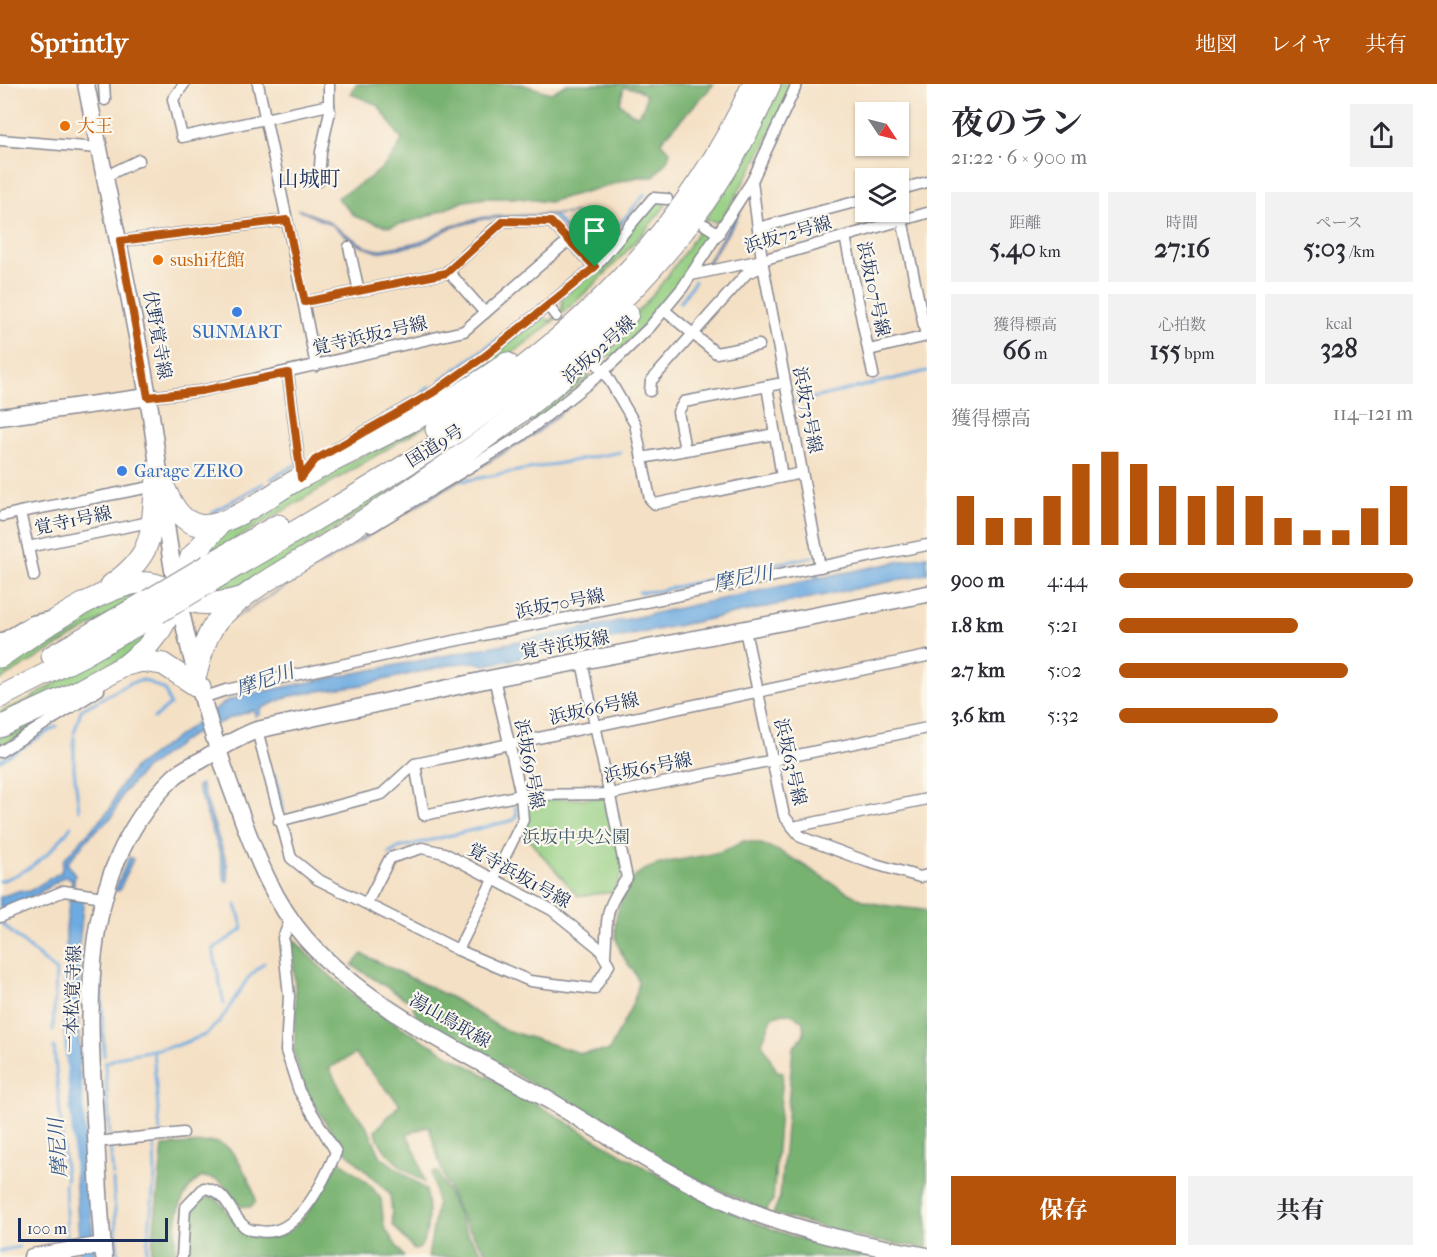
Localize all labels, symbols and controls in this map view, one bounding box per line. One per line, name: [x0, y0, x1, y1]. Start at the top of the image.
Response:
text: Sprintly: [30, 26, 128, 59]
text: 地図: [1195, 32, 1237, 56]
text: レイヤ: [1270, 32, 1332, 56]
text: 共有: [1365, 32, 1407, 56]
north arrow: [855, 102, 909, 156]
map controls: [855, 102, 909, 222]
text: 夜のラン: [951, 104, 1083, 143]
button: share: [1350, 104, 1413, 167]
place label: 大王: [77, 116, 113, 137]
marker: 大王: [58, 119, 72, 133]
text: 21:22 · 6 × 900 m: [951, 146, 1087, 169]
district label: 山城町: [278, 167, 341, 191]
button: layers: [855, 168, 909, 222]
pin: [569, 205, 620, 267]
street label: 浜坂72号線: [742, 213, 834, 257]
text: 距離: [1009, 213, 1041, 232]
text: 時間: [1166, 213, 1198, 232]
text: ペース: [1315, 213, 1363, 232]
icon: arrive: [578, 214, 611, 247]
text: 5.40: [989, 233, 1036, 264]
text: 27:16: [1154, 233, 1210, 264]
text: 5:03: [1303, 233, 1346, 264]
street label: 浜坂107号線: [853, 239, 893, 339]
text: km: [1036, 242, 1061, 261]
text: /km: [1346, 242, 1375, 261]
place label: sushi花館: [170, 250, 245, 271]
marker: sushi花館: [151, 253, 165, 267]
street label: 伏野覚寺線: [139, 289, 175, 381]
marker: SUNMART: [230, 305, 244, 319]
street label: 浜坂92号線: [558, 312, 640, 388]
street label: 覚寺浜坂2号線: [311, 313, 429, 359]
text: kcal: [1326, 314, 1352, 333]
text: 獲得標高: [993, 315, 1057, 334]
text: 心拍数: [1158, 315, 1206, 334]
place label: SUNMART: [192, 322, 283, 343]
text: 328: [1320, 333, 1358, 364]
text: 66: [1003, 335, 1031, 366]
text: 155: [1149, 335, 1181, 366]
text: m: [1031, 344, 1047, 363]
text: bpm: [1181, 344, 1215, 363]
street label: 浜坂73号線: [788, 365, 826, 455]
text: 114–121 m: [1333, 402, 1413, 425]
text: 獲得標高: [951, 407, 1031, 430]
street label: 国道9号: [403, 420, 467, 472]
place label: Garage ZERO: [134, 461, 243, 482]
marker: Garage ZERO: [115, 464, 129, 478]
street label: 覚寺1号線: [32, 503, 114, 539]
water label: 摩尼川: [711, 561, 777, 595]
text: 900 m: [951, 569, 1004, 592]
text: 4:44: [1047, 569, 1087, 592]
street label: 浜坂70号線: [514, 585, 606, 623]
text: 1.8 km: [951, 614, 1003, 637]
text: 5:21: [1047, 614, 1078, 637]
street label: 覚寺浜坂線: [519, 627, 611, 663]
water label: 摩尼川: [233, 659, 299, 701]
text: 2.7 km: [951, 659, 1005, 682]
text: 5:02: [1047, 659, 1082, 682]
street label: 浜坂66号線: [547, 689, 641, 729]
text: 3.6 km: [951, 704, 1005, 727]
text: 5:32: [1047, 704, 1079, 727]
street label: 浜坂63号線: [770, 716, 810, 808]
street label: 浜坂69号線: [510, 717, 548, 811]
street label: 浜坂65号線: [602, 749, 694, 787]
park label: 浜坂中央公園: [522, 827, 630, 848]
street label: 覚寺浜坂1号線: [464, 839, 574, 913]
street label: 一本松覚寺線: [61, 945, 85, 1053]
street label: 湯山鳥取線: [406, 989, 494, 1053]
water label: 摩尼川: [44, 1115, 72, 1179]
button: 保存: [951, 1176, 1176, 1245]
button: 共有: [1188, 1176, 1413, 1245]
scale bar: [18, 1215, 168, 1242]
text: 100 m: [27, 1219, 67, 1238]

